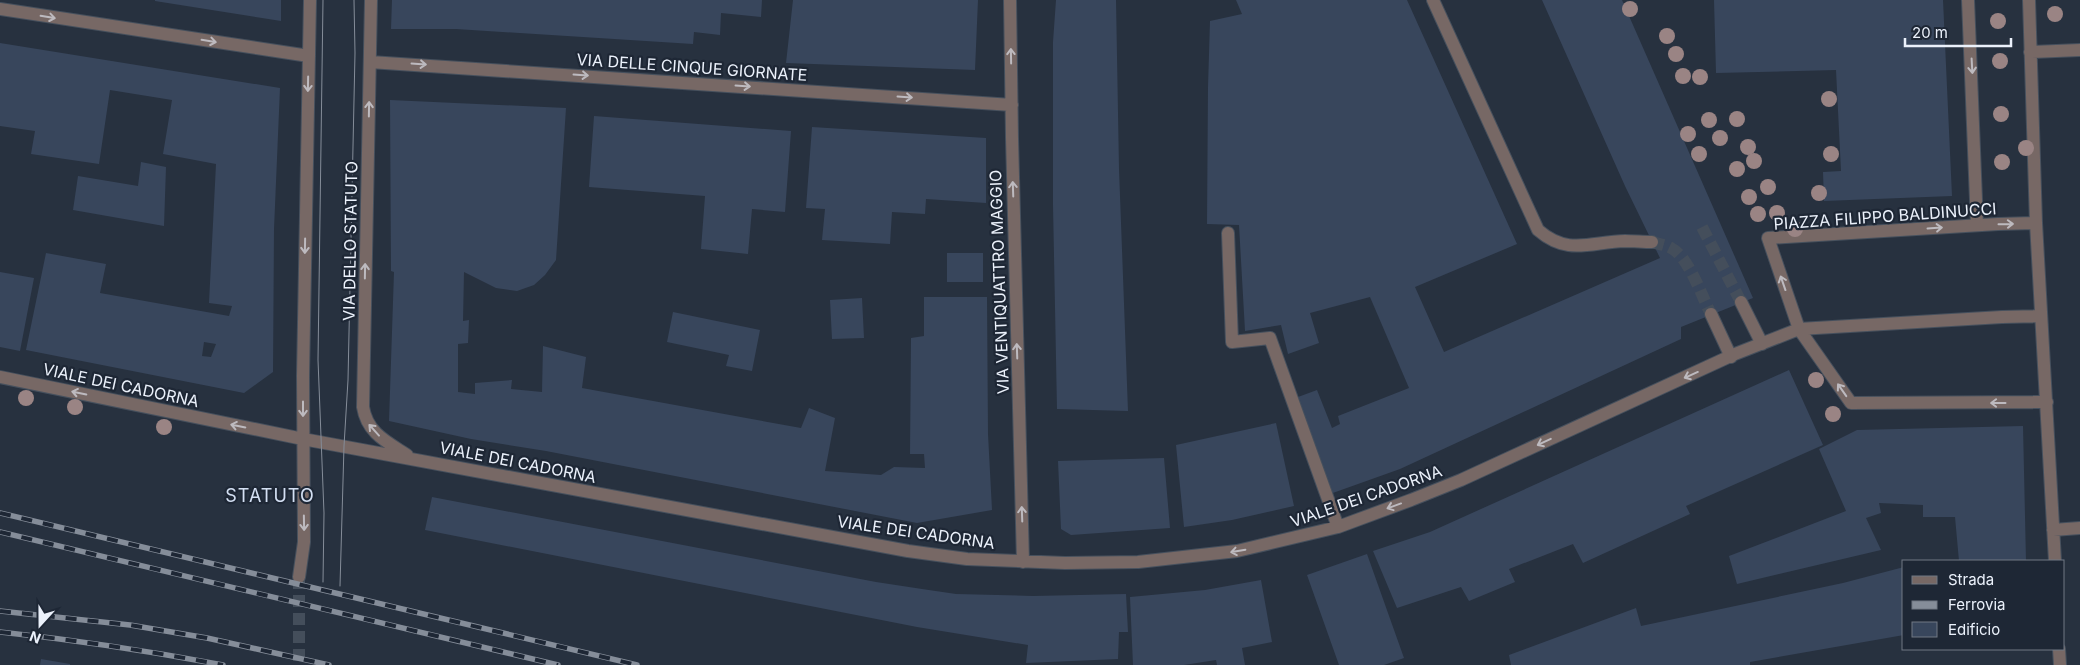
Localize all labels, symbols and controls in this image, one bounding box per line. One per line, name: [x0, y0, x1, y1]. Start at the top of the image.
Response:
one-way arrow: [40, 12, 56, 22]
scale bar: [1905, 15, 2011, 47]
text: 20 m: [1912, 23, 1948, 42]
one-way arrow: [201, 36, 217, 46]
one-way arrow: [1006, 48, 1016, 64]
street label: VIA DELLE CINQUE GIORNATE: [576, 49, 808, 85]
one-way arrow: [1967, 58, 1976, 74]
one-way arrow: [410, 60, 426, 69]
one-way arrow: [573, 71, 589, 80]
one-way arrow: [304, 75, 313, 91]
one-way arrow: [735, 82, 751, 91]
one-way arrow: [897, 93, 913, 102]
one-way arrow: [364, 101, 373, 117]
street label: VIA DELLO STATUTO: [339, 161, 361, 321]
street label: VIA VENTIQUATTRO MAGGIO: [985, 169, 1013, 395]
one-way arrow: [1008, 181, 1018, 198]
street label: PIAZZA FILIPPO BALDINUCCI: [1773, 198, 1997, 234]
one-way arrow: [1998, 219, 2014, 228]
one-way arrow: [1927, 223, 1943, 232]
one-way arrow: [301, 238, 310, 254]
one-way arrow: [361, 264, 370, 280]
one-way arrow: [1778, 276, 1787, 291]
one-way arrow: [1013, 344, 1022, 360]
street label: VIALE DEI CADORNA: [41, 359, 201, 411]
one-way arrow: [1684, 370, 1699, 380]
one-way arrow: [1837, 383, 1847, 397]
one-way arrow: [71, 388, 87, 397]
one-way arrow: [1990, 398, 2006, 408]
one-way arrow: [298, 400, 308, 416]
one-way arrow: [230, 421, 246, 431]
one-way arrow: [368, 424, 380, 437]
street label: VIALE DEI CADORNA: [438, 437, 598, 487]
one-way arrow: [1537, 438, 1552, 448]
street label: VIALE DEI CADORNA: [1288, 461, 1444, 531]
district label: STATUTO: [225, 485, 315, 506]
one-way arrow: [1387, 502, 1402, 511]
one-way arrow: [1017, 506, 1026, 522]
street label: VIALE DEI CADORNA: [836, 511, 996, 553]
one-way arrow: [299, 514, 309, 531]
one-way arrow: [1231, 546, 1247, 556]
legend: [1902, 560, 2065, 650]
text: Strada: [1948, 570, 1994, 589]
text: Ferrovia: [1948, 595, 2005, 614]
north arrow: [15, 600, 65, 650]
text: Edificio: [1948, 620, 2000, 639]
text: N: [27, 628, 43, 647]

